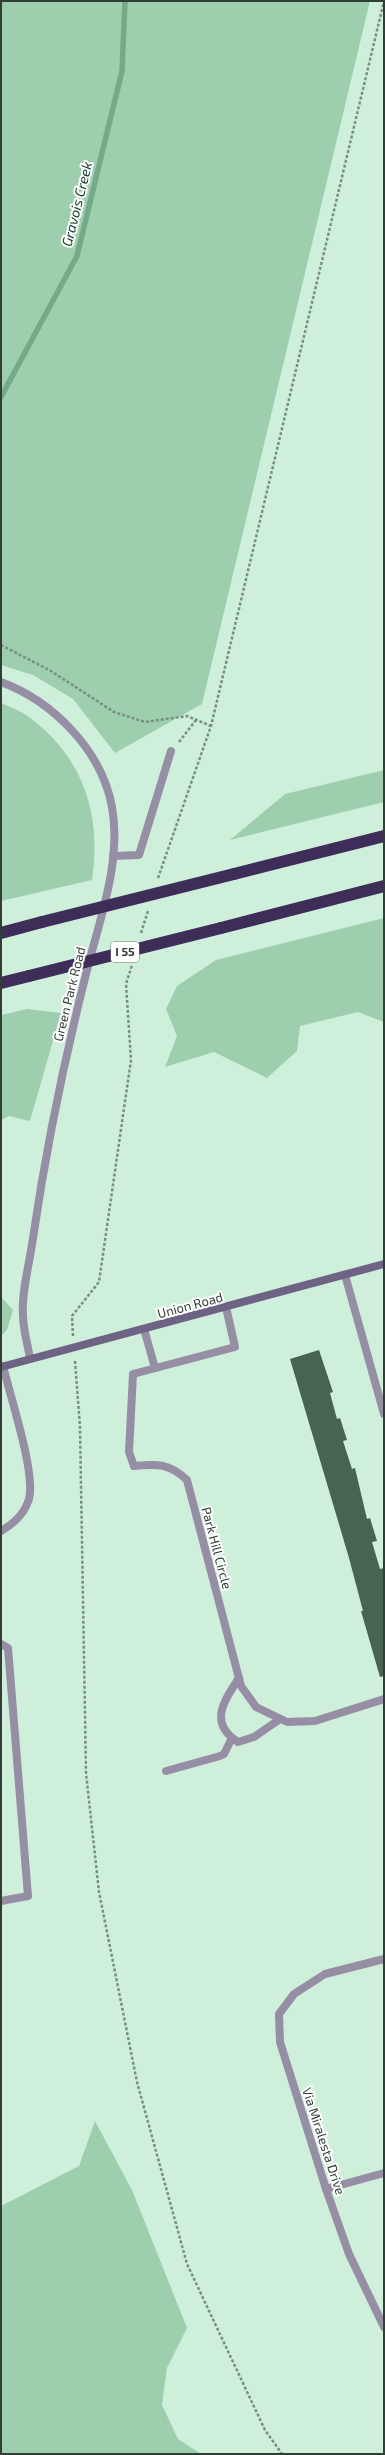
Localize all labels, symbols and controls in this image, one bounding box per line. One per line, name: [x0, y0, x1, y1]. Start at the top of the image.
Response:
water label: Gravois Creek: [58, 160, 95, 248]
road number: I 55: [111, 942, 139, 962]
street label: Green Park Road: [50, 945, 88, 1043]
street label: Union Road: [155, 1289, 225, 1321]
street label: Park Hill Circle: [198, 1505, 236, 1591]
street label: Via Miralesta Drive: [299, 2086, 349, 2196]

